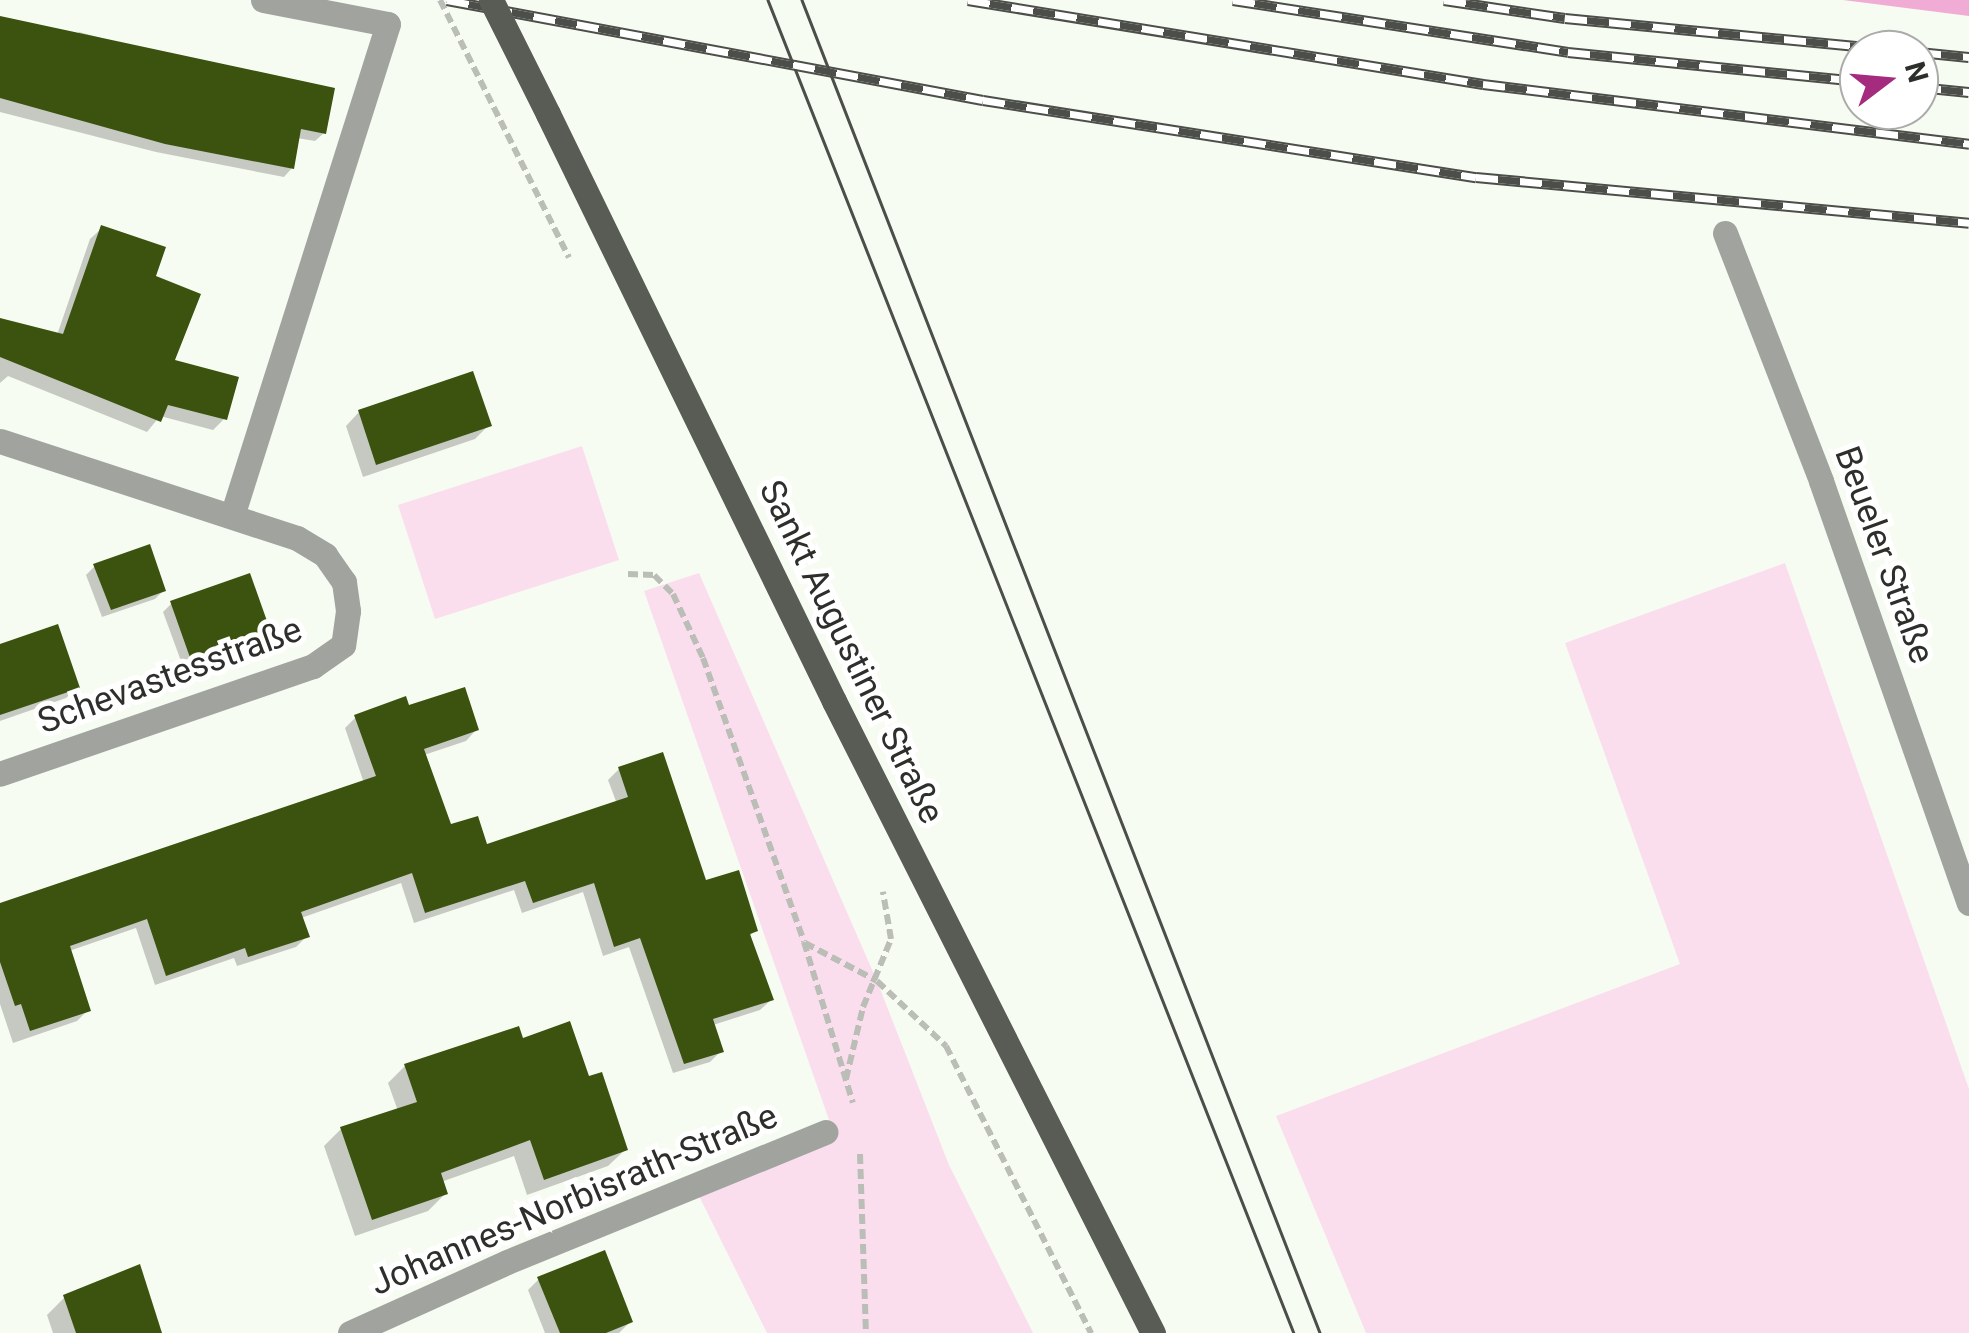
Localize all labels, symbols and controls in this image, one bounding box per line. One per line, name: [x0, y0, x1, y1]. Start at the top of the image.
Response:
north arrow: [1839, 30, 1939, 130]
text: N: [1898, 58, 1935, 86]
street label: Beueler Straße: [1825, 441, 1943, 669]
street label: Sankt Augustiner Straße: [750, 474, 952, 830]
street label: Schevastesstraße: [32, 609, 308, 743]
street label: Johannes-Norbisrath-Straße: [364, 1095, 784, 1305]

